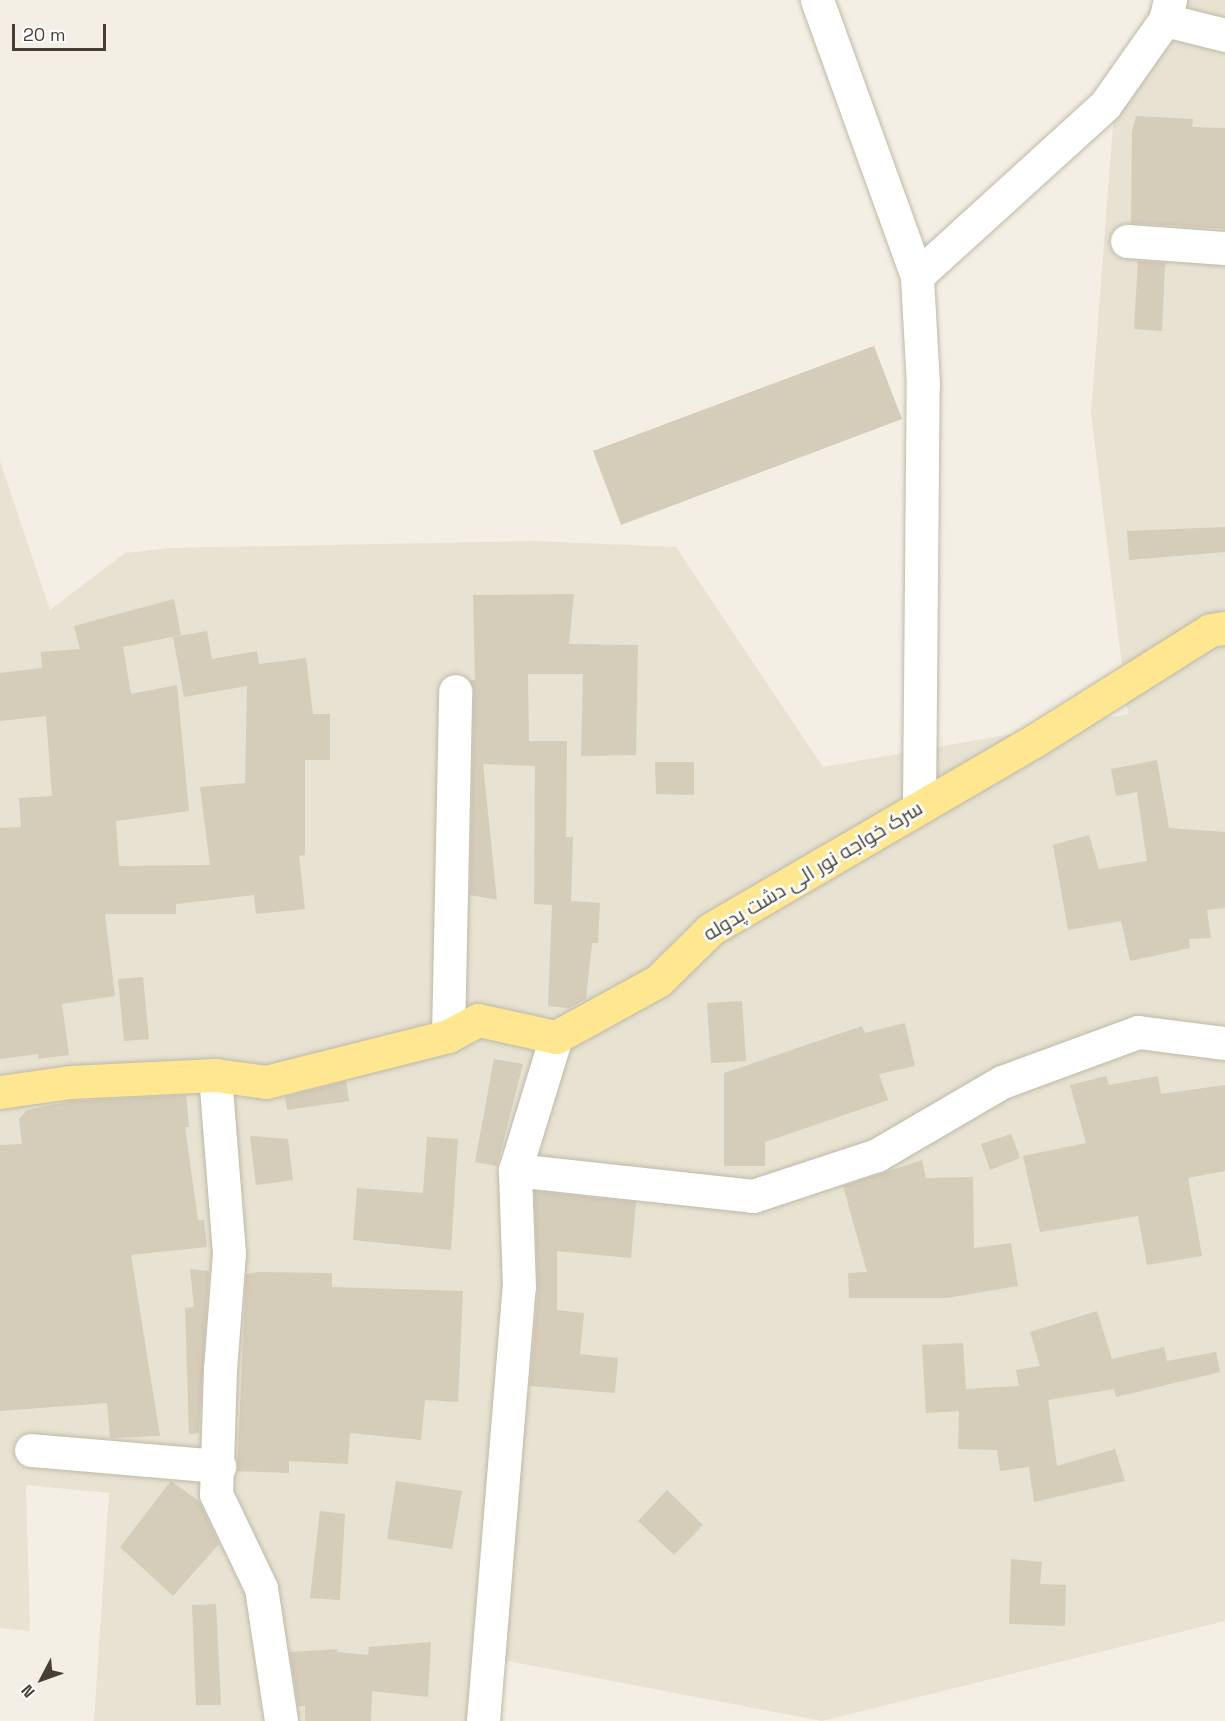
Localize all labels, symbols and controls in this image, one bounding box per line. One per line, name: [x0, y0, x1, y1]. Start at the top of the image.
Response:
scale bar: [15, 12, 110, 50]
text: 20 m: [23, 23, 66, 46]
street label: سرک خواجه نور الی دشت پدوله: [699, 796, 927, 946]
north arrow: [12, 1649, 72, 1709]
text: N: [17, 1680, 39, 1702]

